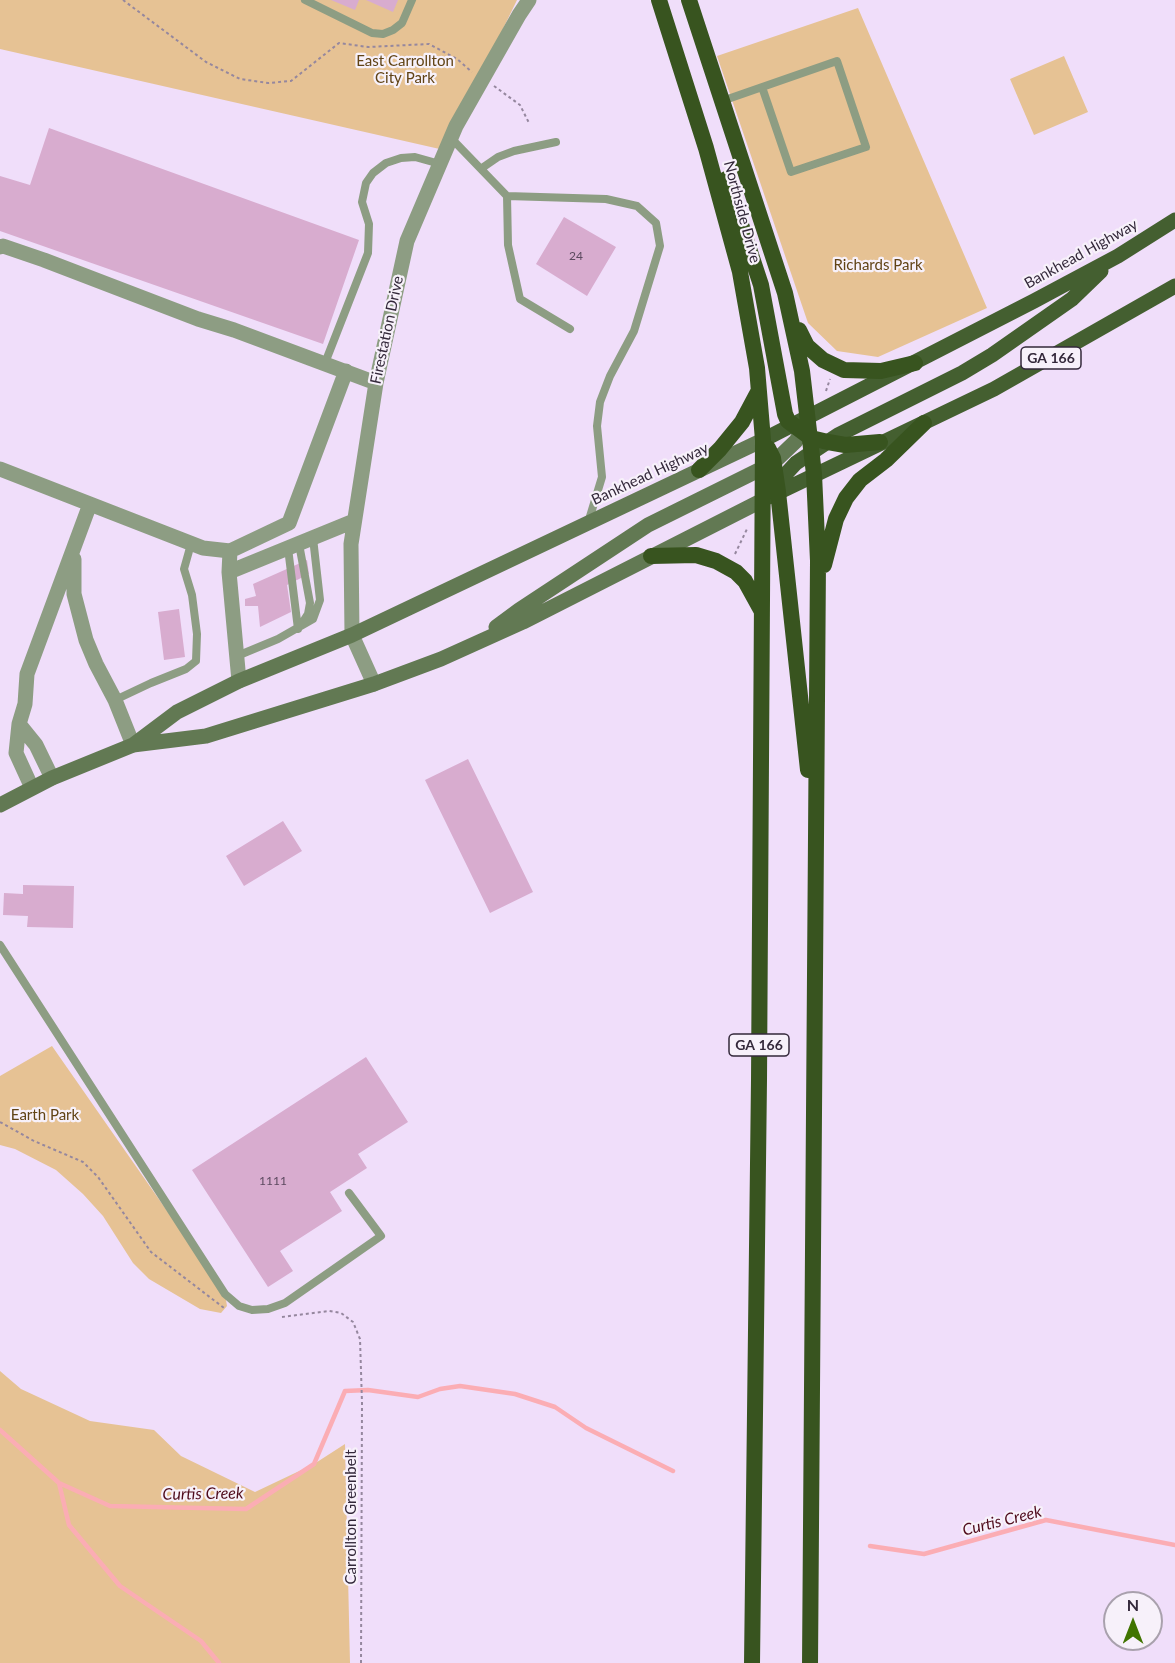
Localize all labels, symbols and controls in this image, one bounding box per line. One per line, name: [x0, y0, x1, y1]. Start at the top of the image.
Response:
park label: East Carrollton City Park: [356, 52, 454, 87]
street label: Northside Drive: [720, 159, 764, 265]
street label: Bankhead Highway: [1021, 215, 1141, 293]
house number: 24: [569, 249, 583, 263]
park label: Richards Park: [833, 256, 923, 274]
street label: Firestation Drive: [367, 274, 407, 386]
road number: GA 166: [1021, 347, 1081, 369]
street label: Bankhead Highway: [589, 439, 711, 509]
road number: GA 166: [729, 1034, 789, 1056]
park label: Earth Park: [11, 1106, 79, 1124]
house number: 1111: [259, 1174, 287, 1188]
street label: Carrollton Greenbelt: [342, 1449, 360, 1585]
water label: Curtis Creek: [162, 1484, 244, 1504]
water label: Curtis Creek: [960, 1502, 1044, 1540]
north arrow: [1103, 1591, 1163, 1651]
text: N: [1127, 1595, 1139, 1614]

